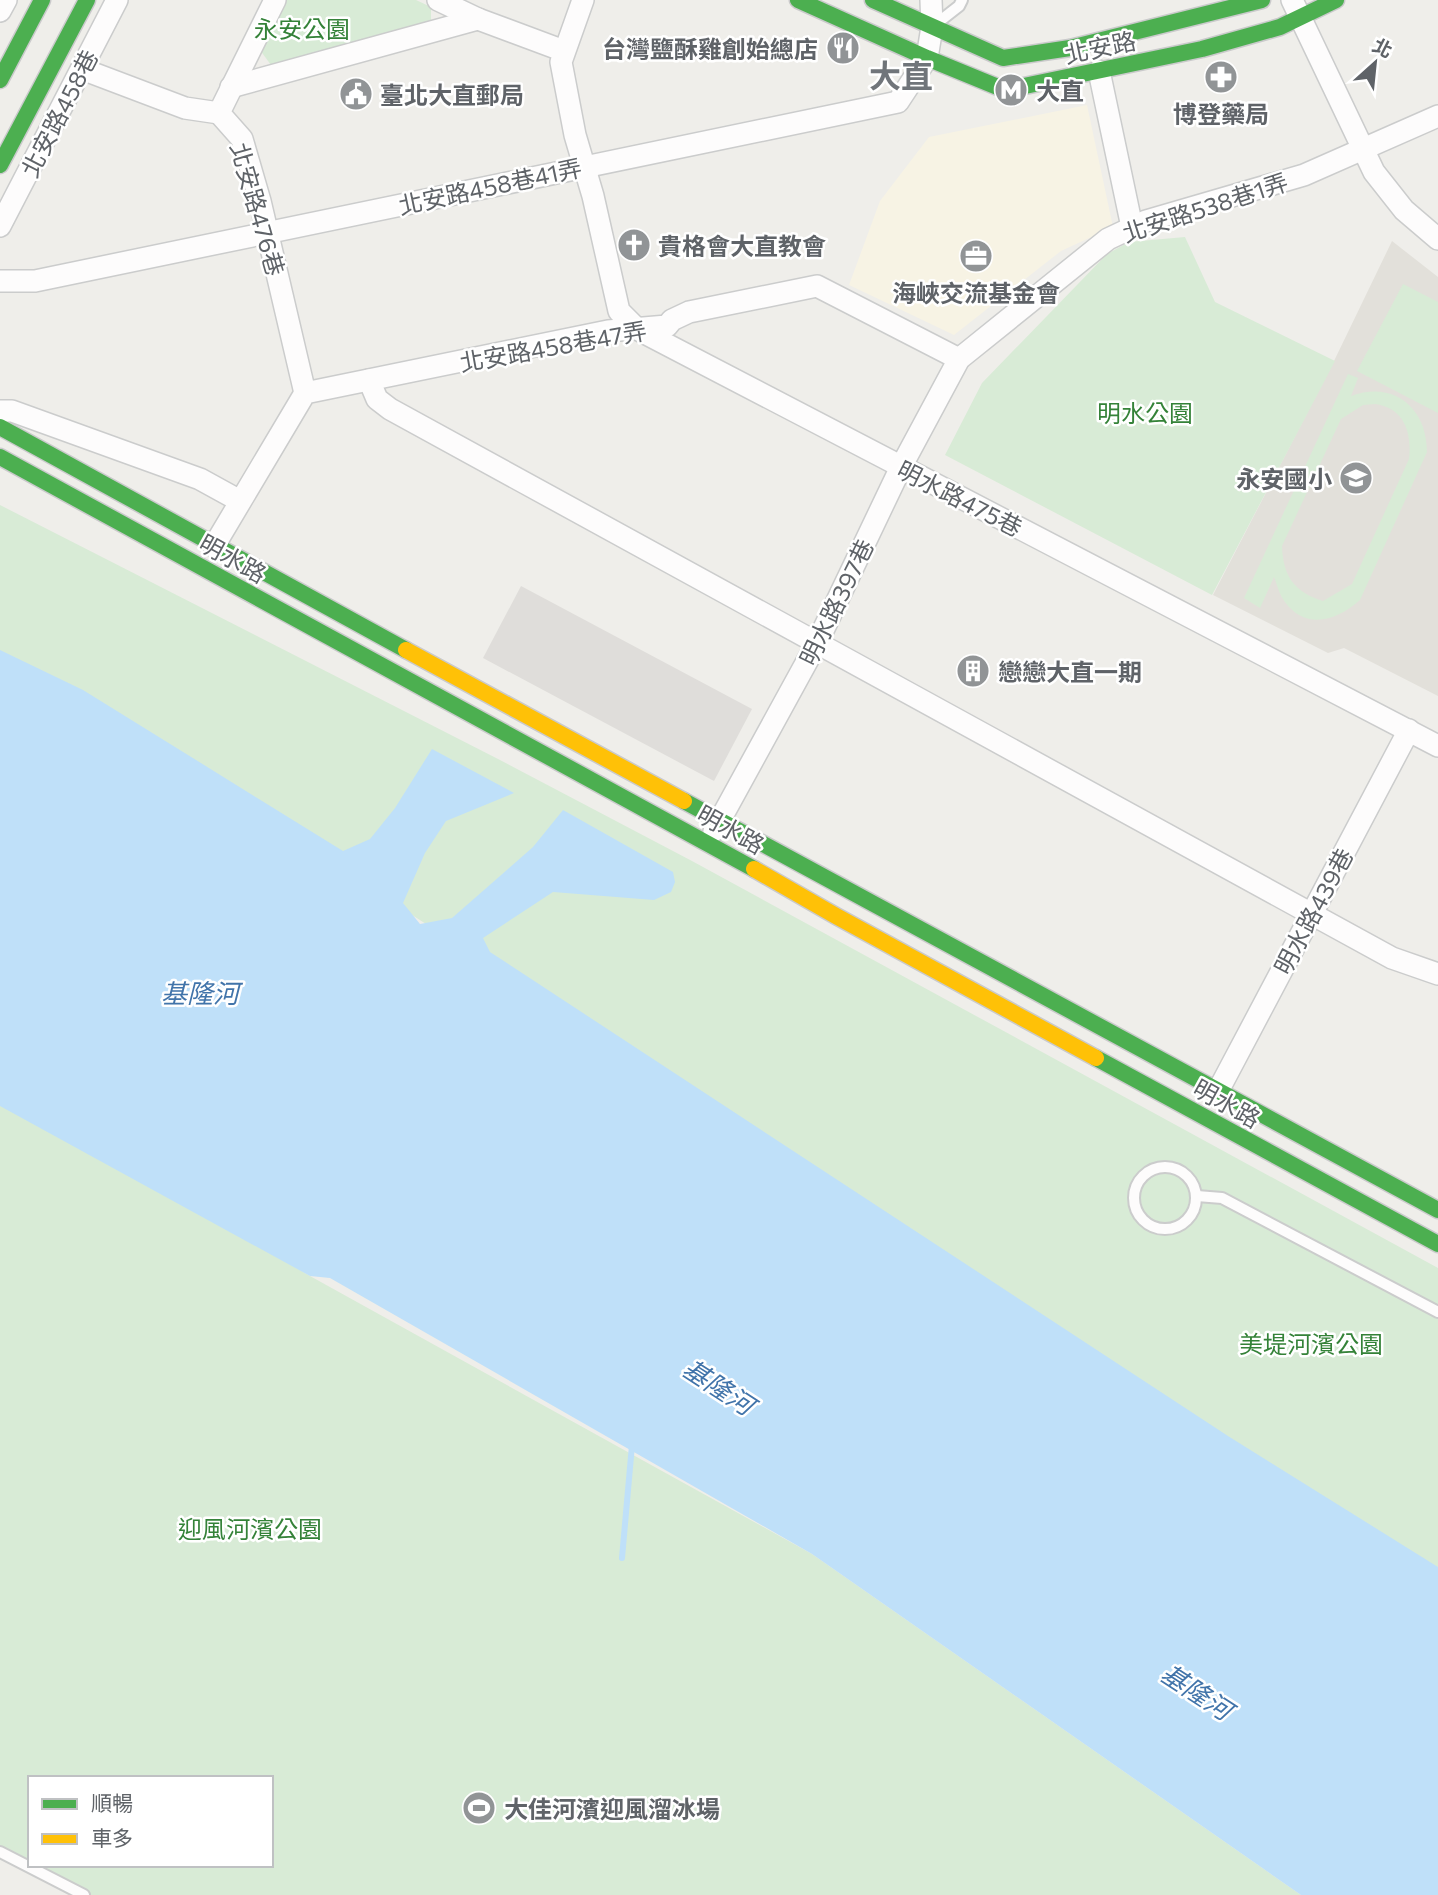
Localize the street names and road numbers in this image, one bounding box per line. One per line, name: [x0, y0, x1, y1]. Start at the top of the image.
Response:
street label: 北安路: [1062, 25, 1138, 69]
street label: 北安路458巷: [15, 45, 103, 181]
street label: 北安路476巷: [225, 139, 291, 279]
street label: 北安路458巷41弄: [396, 152, 584, 220]
street label: 北安路538巷1弄: [1119, 167, 1291, 247]
street label: 北安路458巷47弄: [457, 315, 649, 377]
street label: 明水路475巷: [893, 454, 1027, 542]
street label: 明水路: [194, 528, 272, 588]
street label: 明水路397巷: [793, 534, 879, 670]
street label: 明水路: [692, 799, 770, 859]
street label: 明水路439巷: [1268, 843, 1358, 979]
street label: 明水路: [1188, 1073, 1266, 1133]

